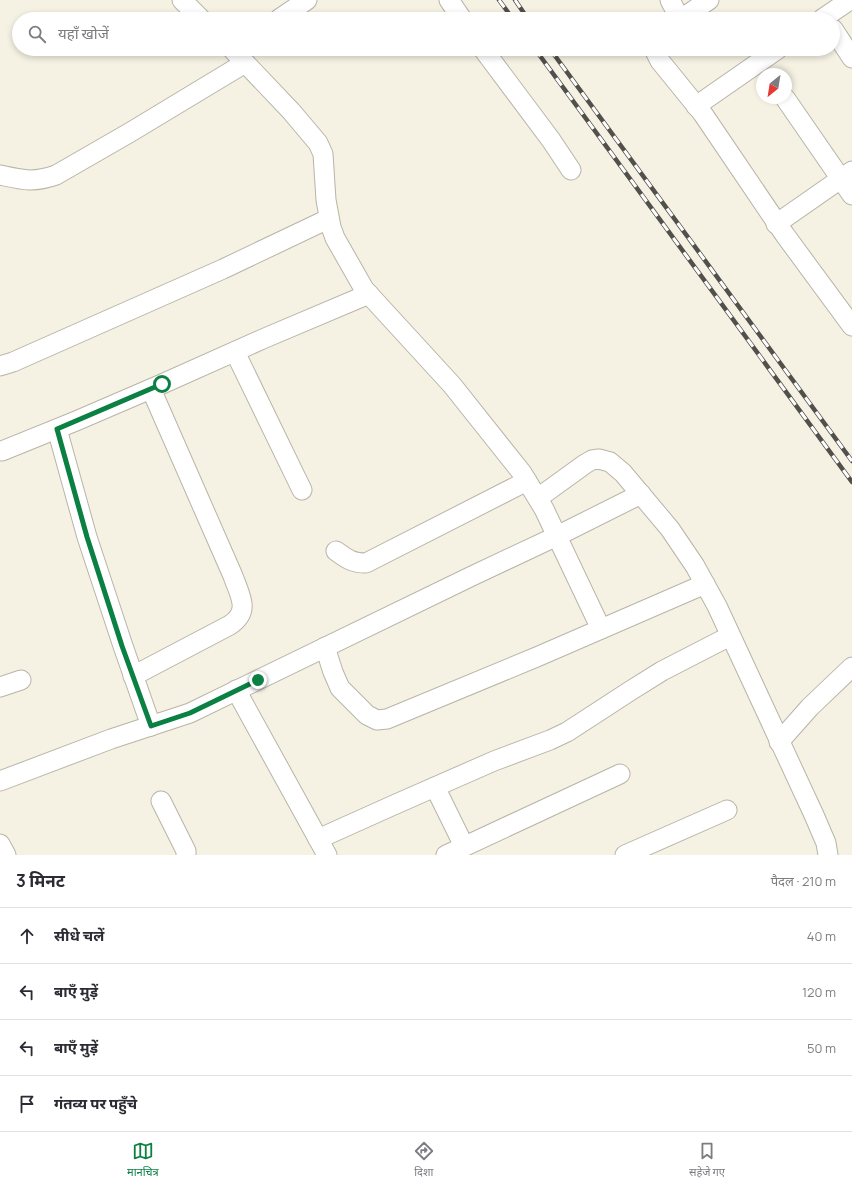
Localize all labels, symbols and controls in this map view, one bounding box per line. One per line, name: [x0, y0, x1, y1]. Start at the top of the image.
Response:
search box: [12, 12, 840, 56]
icon: search: [26, 23, 48, 45]
text: यहाँ खोजें: [58, 23, 109, 44]
north arrow: [756, 68, 792, 104]
route start: [153, 375, 171, 393]
route end: [249, 671, 267, 689]
text: 3 मिनट: [16, 869, 65, 892]
text: पैदल · 210 m: [771, 872, 836, 890]
icon: ahead: [16, 925, 38, 947]
text: सीधे चलें: [54, 925, 104, 946]
text: 40 m: [807, 927, 836, 945]
icon: left: [16, 981, 38, 1003]
text: बाएँ मुड़ें: [54, 981, 98, 1002]
text: 120 m: [802, 983, 836, 1001]
icon: left: [16, 1037, 38, 1059]
text: बाएँ मुड़ें: [54, 1037, 98, 1058]
text: 50 m: [807, 1039, 836, 1057]
icon: arrive: [16, 1093, 38, 1115]
text: गंतव्य पर पहुँचे: [54, 1093, 137, 1114]
tab: मानचित्र: [127, 1140, 159, 1180]
tab: दिशा: [413, 1140, 435, 1180]
tab: सहेजे गए: [689, 1140, 725, 1180]

